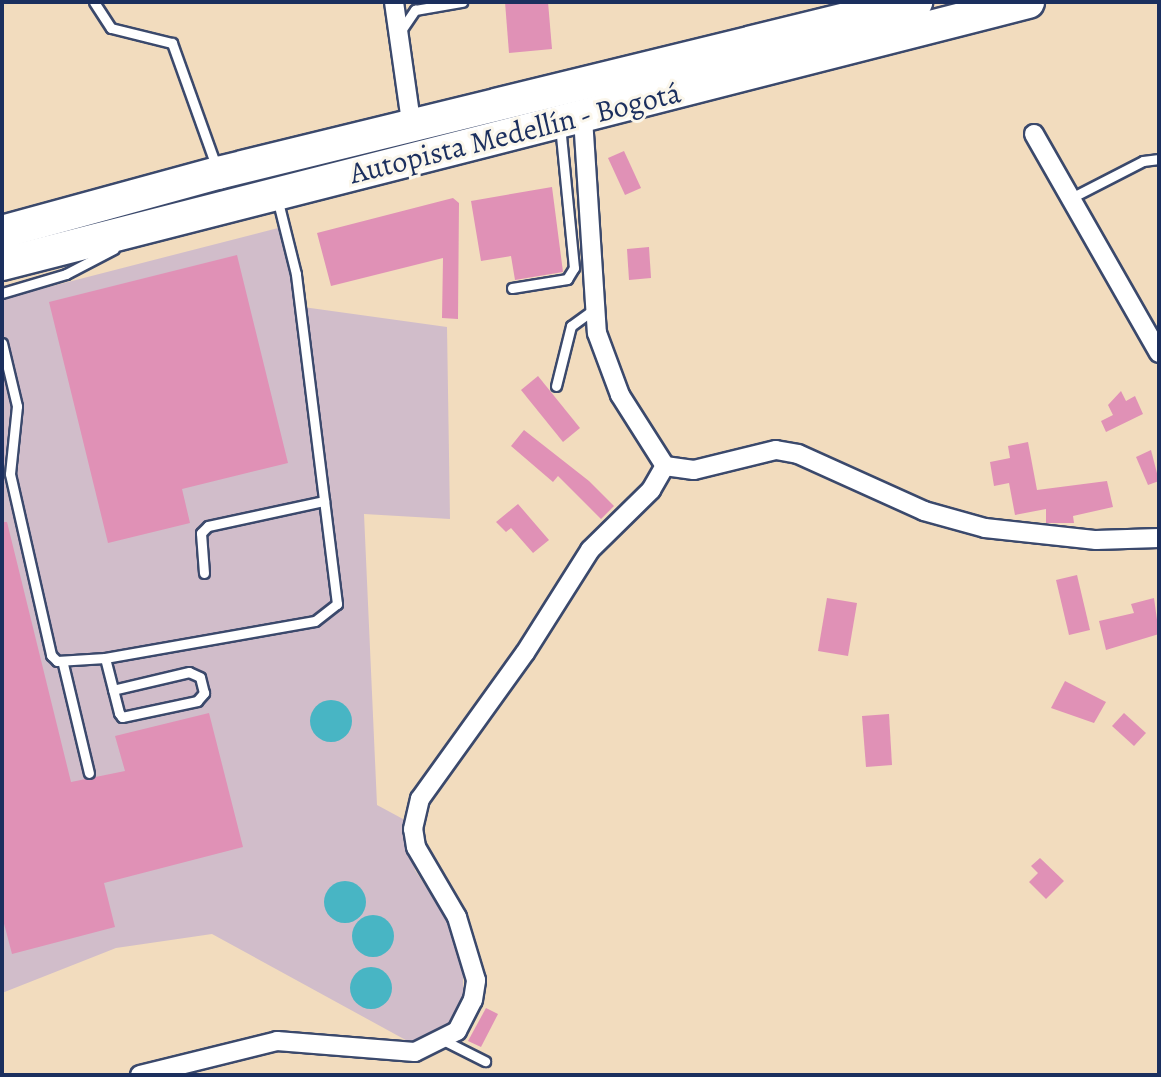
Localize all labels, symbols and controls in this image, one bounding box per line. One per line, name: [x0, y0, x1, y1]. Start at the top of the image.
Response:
street label: Autopista Medellín - Bogotá: [345, 74, 685, 192]

